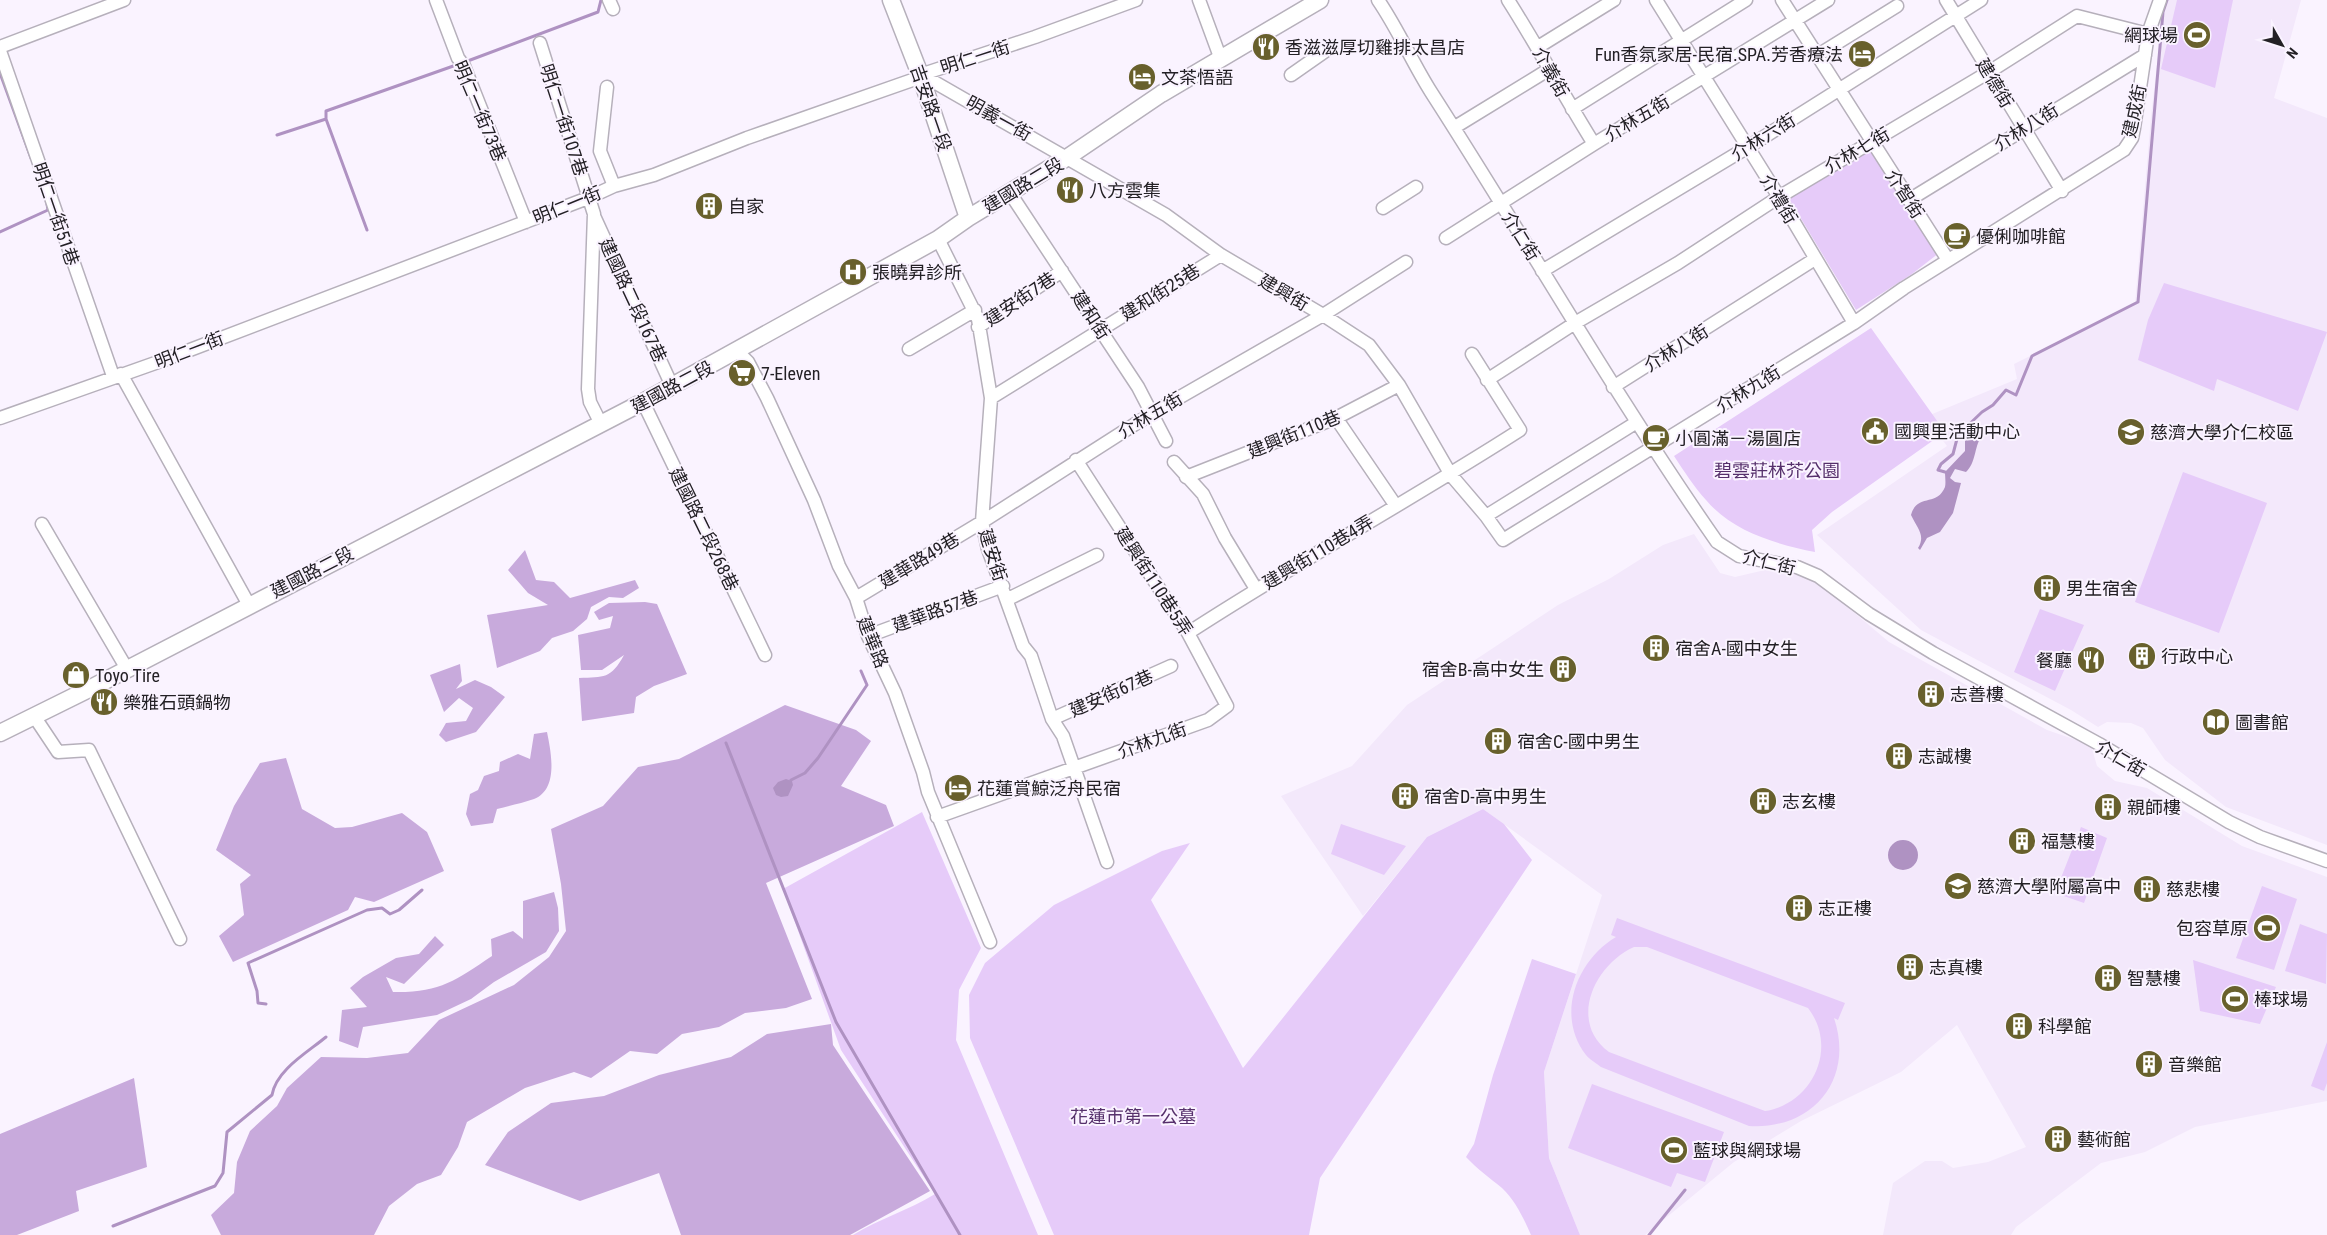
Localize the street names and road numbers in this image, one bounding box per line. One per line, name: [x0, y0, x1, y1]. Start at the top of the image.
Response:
street label: 明仁一街: [938, 36, 1012, 78]
street label: 介義街: [1529, 43, 1573, 101]
street label: 建德街: [1972, 54, 2018, 112]
street label: 明仁一街73巷: [449, 57, 511, 165]
street label: 明仁一街107巷: [536, 61, 592, 179]
street label: 吉安路一段: [906, 62, 956, 154]
street label: 建成街: [2118, 82, 2150, 140]
street label: 介林五街: [1601, 90, 1673, 146]
street label: 明義一街: [962, 91, 1036, 145]
street label: 介林八街: [1990, 99, 2062, 155]
street label: 介林六街: [1727, 109, 1799, 165]
street label: 介林七街: [1821, 123, 1893, 177]
street label: 建國路二段: [979, 153, 1067, 217]
street label: 明仁一街51巷: [29, 160, 83, 268]
street label: 介智街: [1881, 166, 1929, 222]
street label: 介禮街: [1756, 170, 1802, 228]
street label: 明仁一街: [530, 182, 604, 228]
street label: 介仁街: [1498, 208, 1544, 264]
street label: 建國路二段167巷: [595, 235, 671, 365]
street label: 建和街25巷: [1116, 259, 1204, 325]
street label: 建安街7巷: [981, 268, 1059, 330]
street label: 建興街: [1255, 269, 1313, 315]
street label: 建和街: [1067, 287, 1115, 343]
street label: 介林八街: [1640, 320, 1712, 376]
street label: 明仁一街: [152, 327, 226, 373]
street label: 建國路二段: [627, 357, 717, 417]
street label: 介林九街: [1712, 361, 1784, 417]
street label: 介林五街: [1114, 387, 1186, 443]
street label: 建興街110巷: [1244, 406, 1344, 462]
street label: 建國路二段268巷: [665, 464, 743, 594]
street label: 建興街110巷4弄: [1259, 511, 1377, 593]
street label: 建興街110巷5弄: [1111, 523, 1197, 639]
street label: 建安街: [975, 526, 1011, 584]
street label: 建華路49巷: [875, 528, 963, 592]
street label: 建國路二段: [267, 542, 357, 602]
street label: 介仁街: [1740, 545, 1798, 579]
street label: 建華路57巷: [889, 586, 981, 636]
street label: 建華路: [853, 613, 893, 671]
street label: 建安街67巷: [1066, 665, 1156, 721]
street label: 介林九街: [1115, 718, 1189, 762]
street label: 介仁街: [2092, 735, 2150, 781]

